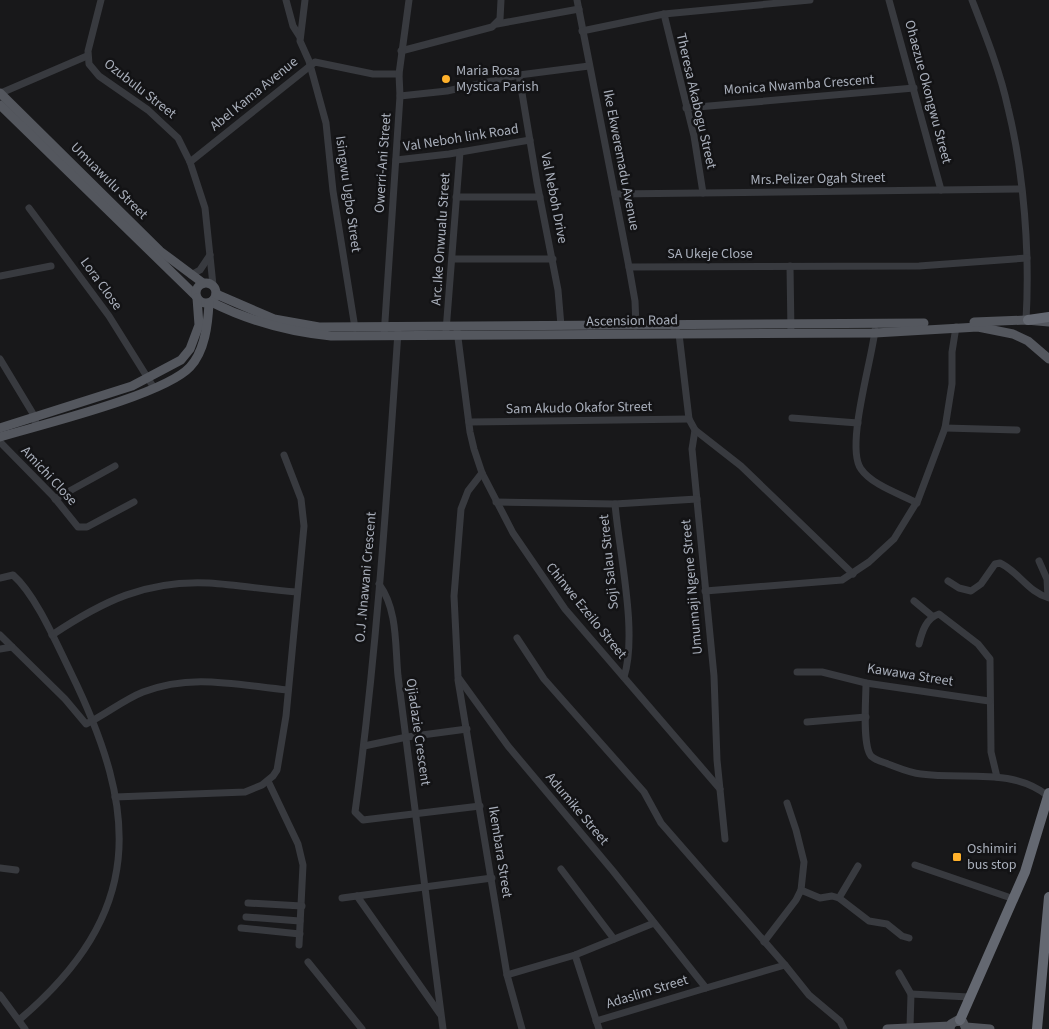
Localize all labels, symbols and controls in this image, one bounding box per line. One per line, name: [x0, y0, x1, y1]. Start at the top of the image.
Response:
street label: Ohaezue Okongwu Street: [899, 18, 957, 166]
street label: Theresa Akabogu Street: [671, 31, 721, 171]
street label: Abel Kama Avenue: [206, 52, 302, 136]
street label: Ozubulu Street: [100, 54, 181, 124]
place label: Maria Rosa Mystica Parish: [456, 61, 539, 97]
street label: Monica Nwamba Crescent: [723, 70, 875, 100]
marker: Maria Rosa Mystica Parish: [440, 73, 452, 85]
street label: Ike Ekweremadu Avenue: [598, 88, 644, 232]
street label: Owerri-Ani Street: [370, 112, 396, 214]
street label: Val Neboh link Road: [402, 119, 520, 157]
street label: Isingwu Ugbo Street: [330, 135, 366, 254]
street label: Umuawulu Street: [66, 138, 152, 224]
street label: Val Neboh Drive: [535, 151, 573, 245]
street label: Mrs.Pelizer Ogah Street: [750, 168, 886, 190]
street label: Arc.Ike Onwualu Street: [426, 172, 456, 306]
street label: SA Ukeje Close: [667, 244, 753, 264]
street label: Lora Close: [75, 254, 127, 314]
street label: Ascension Road: [586, 310, 678, 332]
street label: Sam Akudo Okafor Street: [506, 397, 653, 419]
street label: Amichi Close: [16, 442, 82, 510]
street label: O.J .Nnawani Crescent: [350, 510, 382, 643]
street label: Soji Salau Street: [594, 513, 624, 610]
street label: Umunnaji Ngene Street: [676, 518, 708, 655]
street label: Chinwe Ezeilo Street: [541, 558, 631, 664]
street label: Kawawa Street: [865, 658, 955, 692]
street label: Ojiadazie Crescent: [401, 677, 435, 787]
street label: Adumike Street: [541, 768, 614, 850]
street label: Ikembara Street: [483, 805, 517, 900]
place label: Oshimiri bus stop: [967, 839, 1017, 875]
marker: Oshimiri bus stop: [951, 851, 963, 863]
street label: Adaslim Street: [604, 970, 691, 1014]

